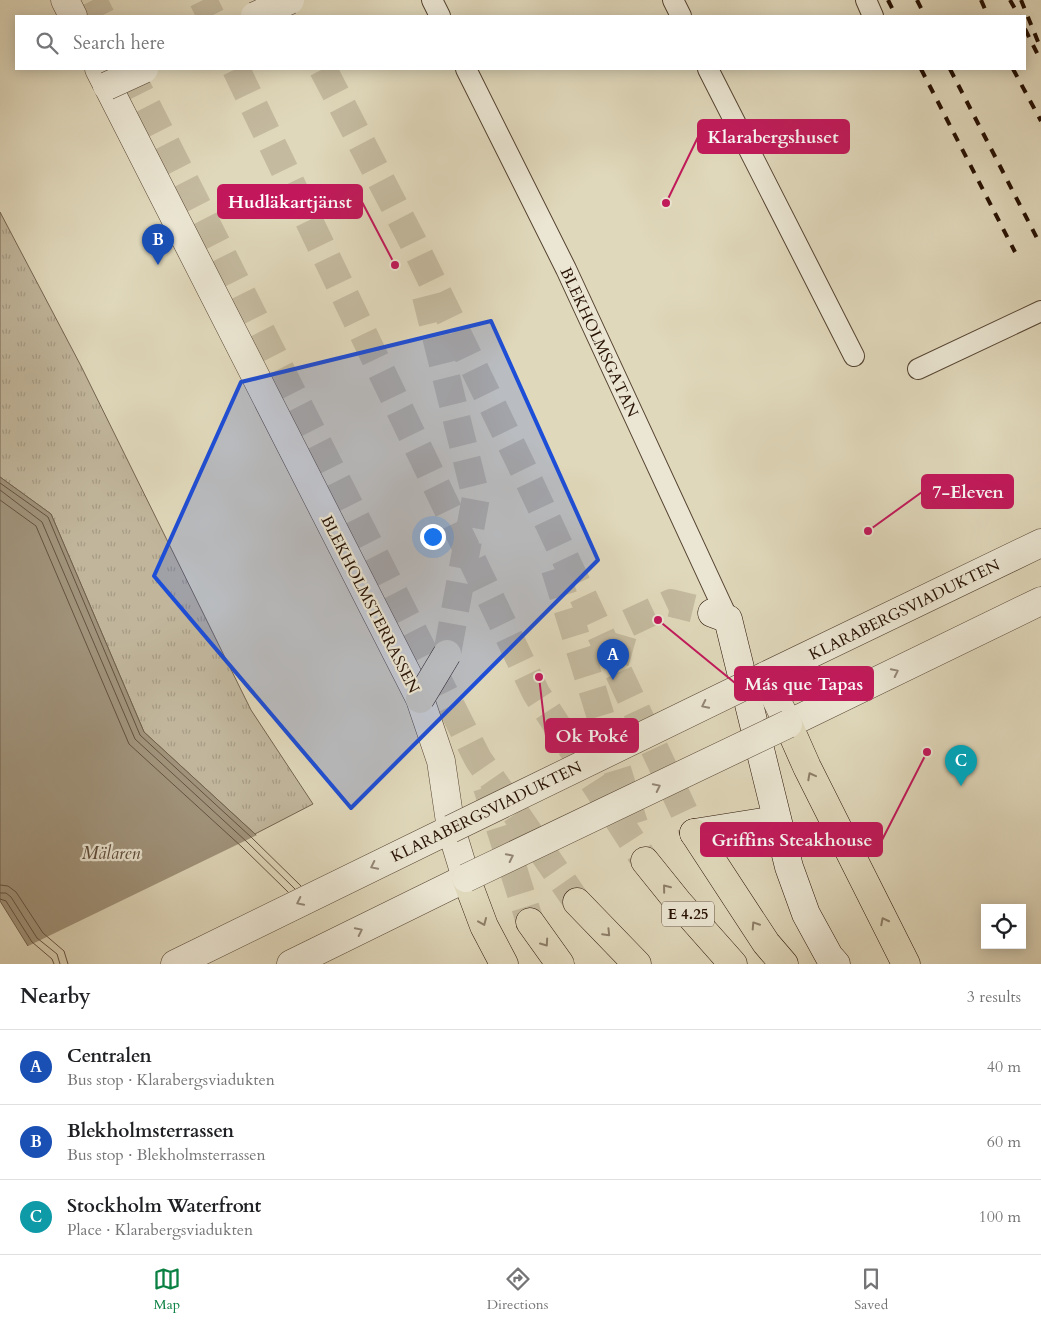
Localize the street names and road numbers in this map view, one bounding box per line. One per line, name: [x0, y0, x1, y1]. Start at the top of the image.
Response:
street label: BLEKHOLMSGATAN: [555, 264, 644, 421]
street label: BLEKHOLMSTERRASSEN: [316, 512, 425, 698]
street label: KLARABERGSVIADUKTEN: [805, 554, 1004, 666]
street label: KLARABERGSVIADUKTEN: [387, 756, 586, 868]
road number: E 4.25: [662, 902, 714, 926]

